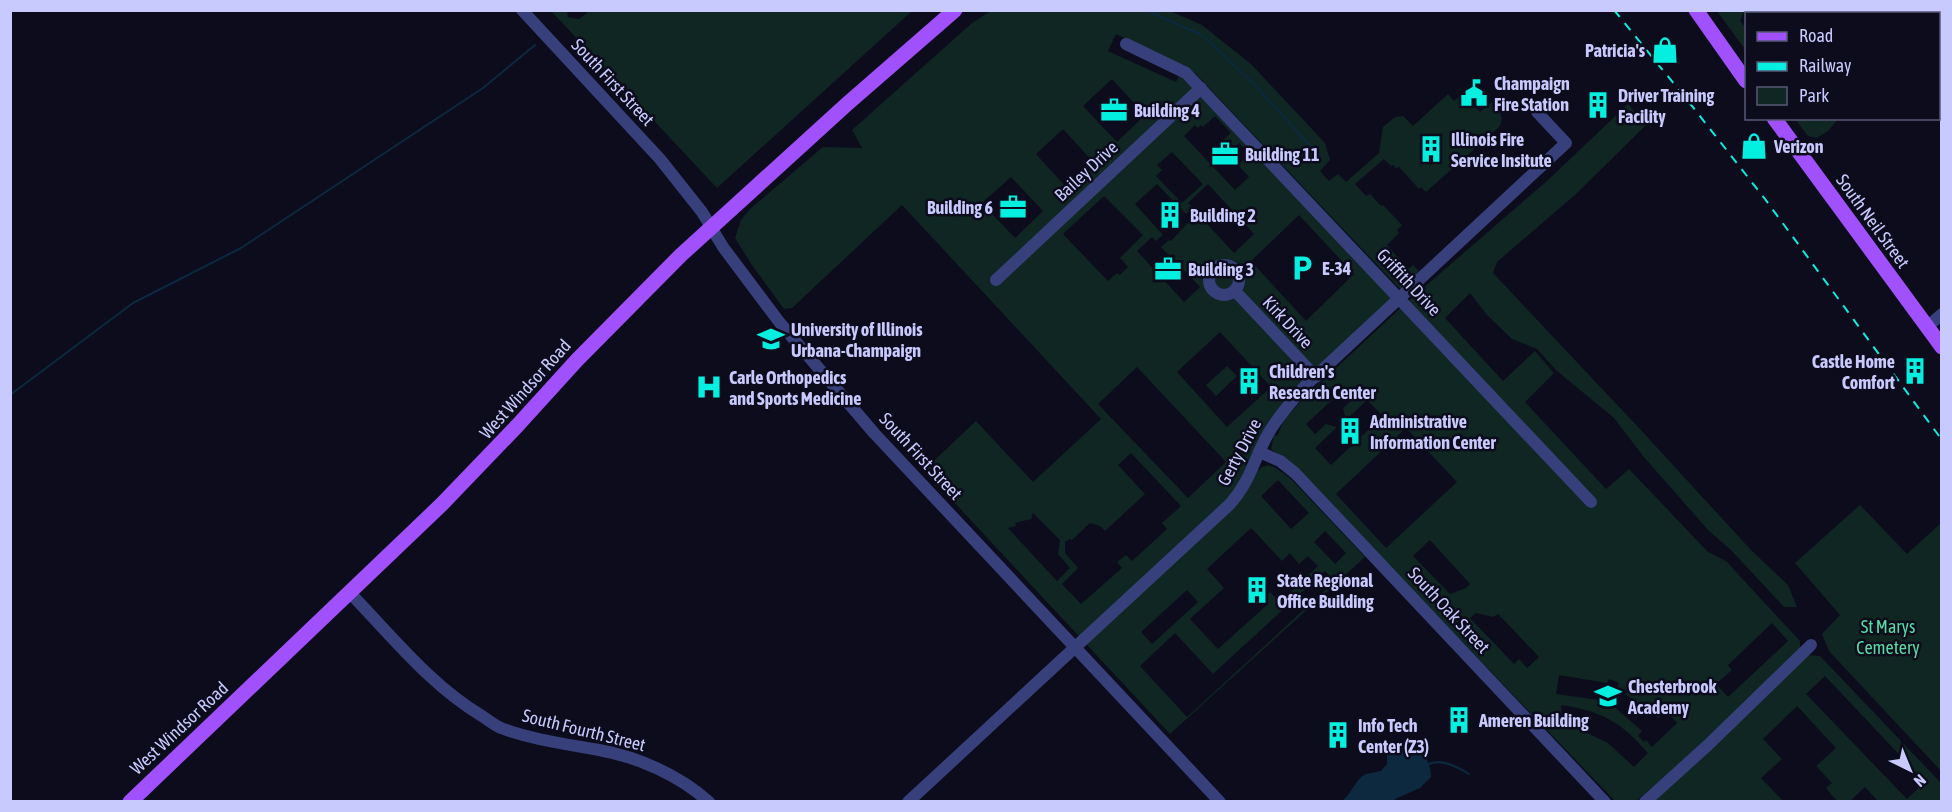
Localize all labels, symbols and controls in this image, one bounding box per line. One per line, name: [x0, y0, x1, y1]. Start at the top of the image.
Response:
legend: [1745, 12, 1940, 120]
text: Road: [1799, 25, 1833, 46]
street label: South First Street: [567, 34, 659, 130]
shop icon: Patricia's: [1650, 35, 1680, 65]
place label: Patricia's: [1585, 40, 1646, 61]
text: Railway: [1799, 55, 1851, 76]
place label: Champaign Fire Station: [1494, 73, 1570, 115]
public building icon: Champaign Fire Station: [1459, 78, 1489, 108]
place label: Driver Training Facility: [1618, 85, 1715, 127]
text: Park: [1799, 85, 1829, 106]
building icon: Driver Training Facility: [1583, 90, 1613, 120]
office icon: Building 4: [1099, 95, 1129, 125]
place label: Building 4: [1134, 100, 1200, 121]
place label: Illinois Fire Service Insitute: [1451, 129, 1552, 171]
shop icon: Verizon: [1739, 131, 1769, 161]
building icon: Illinois Fire Service Insitute: [1416, 134, 1446, 164]
place label: Verizon: [1773, 136, 1824, 157]
street label: Bailey Drive: [1050, 137, 1122, 205]
office icon: Building 11: [1210, 139, 1240, 169]
place label: Building 11: [1245, 144, 1319, 165]
street label: South Neil Street: [1832, 170, 1914, 272]
office icon: Building 6: [998, 192, 1028, 222]
place label: Building 6: [927, 197, 993, 218]
building icon: Building 2: [1155, 200, 1185, 230]
place label: Building 2: [1190, 205, 1256, 226]
street label: Griffith Drive: [1373, 244, 1445, 320]
parking icon: E-34: [1287, 253, 1317, 283]
office icon: Building 3: [1153, 254, 1183, 284]
place label: E-34: [1322, 258, 1351, 279]
place label: Building 3: [1188, 259, 1254, 280]
street label: Kirk Drive: [1259, 292, 1317, 352]
place label: University of Illinois Urbana-Champaign: [791, 319, 923, 361]
school or university icon: University of Illinois Urbana-Champaign: [756, 324, 786, 354]
street label: West Windsor Road: [475, 335, 575, 443]
place label: Castle Home Comfort: [1812, 351, 1896, 393]
building icon: Castle Home Comfort: [1900, 356, 1930, 386]
place label: Children's Research Center: [1269, 361, 1376, 403]
building icon: Children's Research Center: [1234, 366, 1264, 396]
place label: Carle Orthopedics and Sports Medicine: [729, 367, 861, 409]
hospital icon: Carle Orthopedics and Sports Medicine: [694, 372, 724, 402]
street label: South First Street: [875, 408, 967, 504]
place label: Administrative Information Center: [1369, 411, 1497, 453]
street label: Gerty Drive: [1213, 415, 1265, 489]
building icon: Administrative Information Center: [1335, 416, 1365, 446]
street label: South Oak Street: [1404, 563, 1494, 657]
place label: State Regional Office Building: [1277, 570, 1374, 612]
building icon: State Regional Office Building: [1242, 575, 1272, 605]
park label: St Marys Cemetery: [1856, 616, 1920, 658]
place label: Chesterbrook Academy: [1627, 676, 1718, 718]
street label: West Windsor Road: [126, 677, 232, 779]
school or university icon: Chesterbrook Academy: [1593, 681, 1623, 711]
street label: South Fourth Street: [520, 705, 648, 755]
building icon: Ameren Building: [1444, 705, 1474, 735]
place label: Ameren Building: [1478, 710, 1589, 731]
place label: Info Tech Center (Z3): [1358, 715, 1429, 757]
building icon: Info Tech Center (Z3): [1323, 720, 1353, 750]
north arrow: [1880, 740, 1940, 800]
text: N: [1911, 771, 1930, 791]

